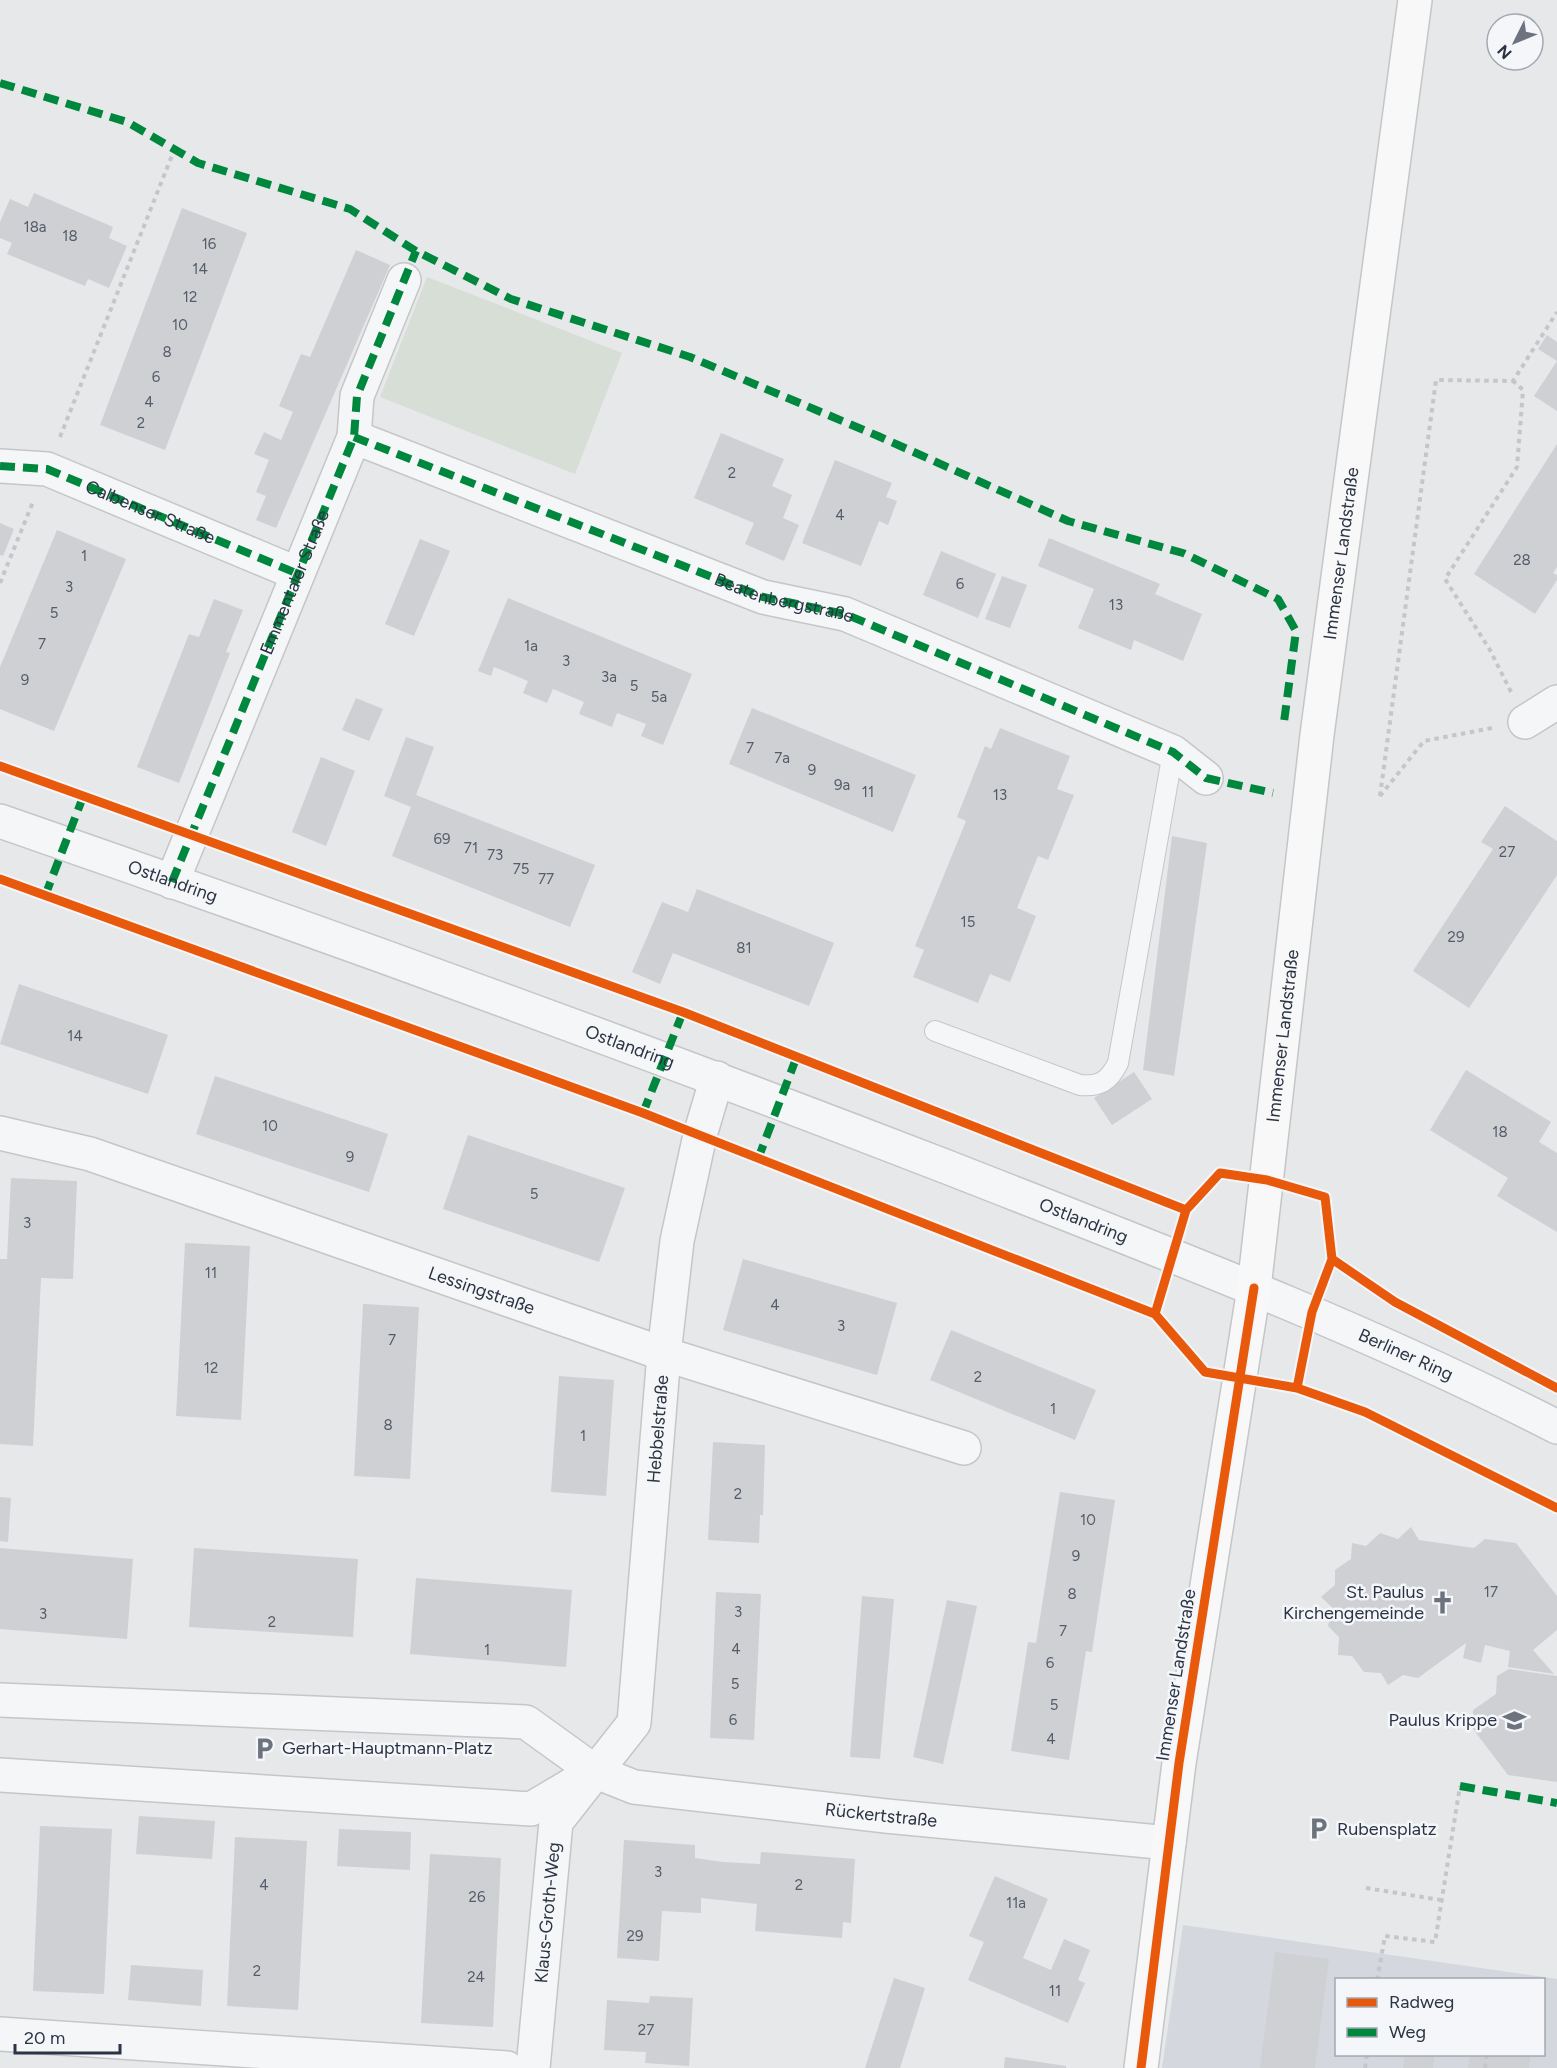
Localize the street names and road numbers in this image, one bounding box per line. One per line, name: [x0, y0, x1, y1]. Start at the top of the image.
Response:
street label: Immenser Landstraße: [1319, 466, 1364, 641]
street label: Calbenser Straße: [82, 475, 219, 549]
street label: Emmentaler Straße: [255, 506, 334, 658]
street label: Beatenbergstraße: [711, 568, 858, 628]
street label: Ostlandring: [125, 855, 221, 907]
street label: Immenser Landstraße: [1262, 948, 1304, 1123]
street label: Ostlandring: [582, 1020, 678, 1073]
street label: Ostlandring: [1036, 1193, 1131, 1248]
street label: Lessingstraße: [425, 1262, 538, 1319]
street label: Berliner Ring: [1355, 1324, 1457, 1386]
street label: Hebbelstraße: [643, 1374, 673, 1484]
street label: Immenser Landstraße: [1152, 1587, 1200, 1763]
street label: Rückertstraße: [824, 1798, 938, 1832]
street label: Klaus-Groth-Weg: [530, 1841, 565, 1984]

